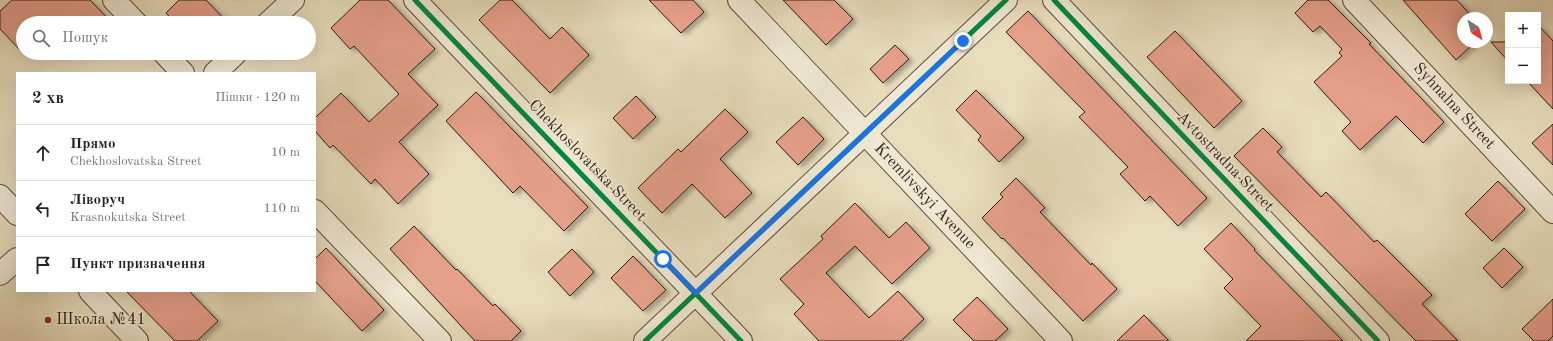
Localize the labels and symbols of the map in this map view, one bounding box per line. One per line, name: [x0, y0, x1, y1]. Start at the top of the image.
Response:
north arrow: [1457, 12, 1493, 48]
route end: [954, 32, 972, 50]
street label: Syhnalna Street: [1410, 60, 1498, 153]
street label: Chekhoslovatska Street: [525, 97, 649, 225]
street label: Avtostradna Street: [1173, 109, 1277, 215]
street label: Kremlivskyi Avenue: [871, 140, 978, 252]
route start: [654, 250, 672, 268]
place label: Школа №41: [56, 312, 146, 328]
marker: Школа №41: [43, 315, 53, 325]

